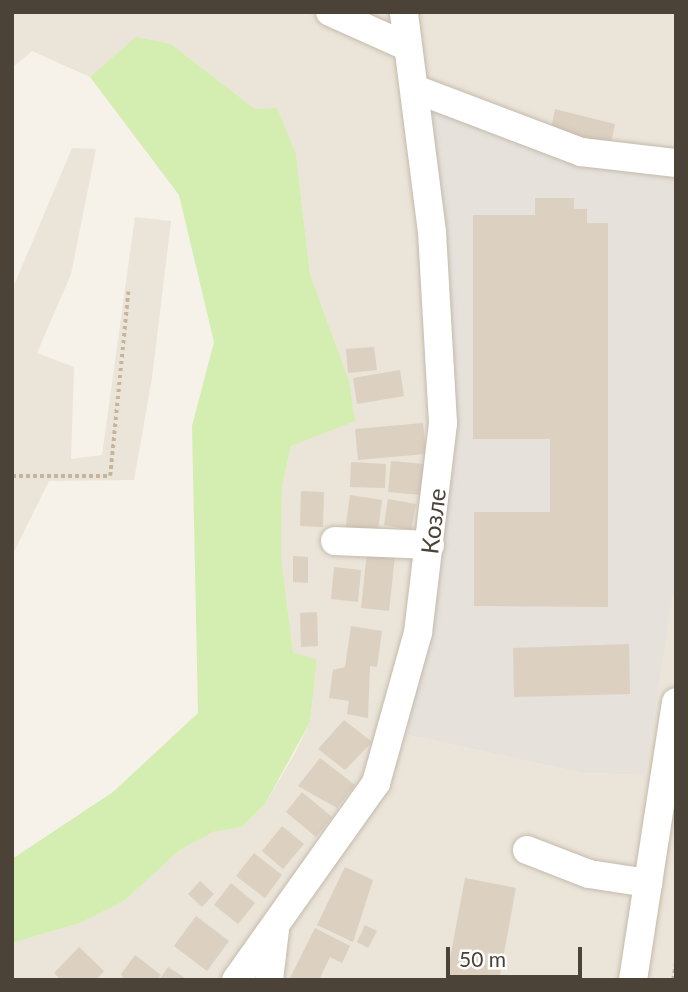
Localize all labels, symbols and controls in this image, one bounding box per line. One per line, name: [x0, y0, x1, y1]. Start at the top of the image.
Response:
street label: Козле: [415, 486, 451, 556]
scale bar: [450, 932, 586, 976]
text: 50 m: [459, 946, 506, 971]

